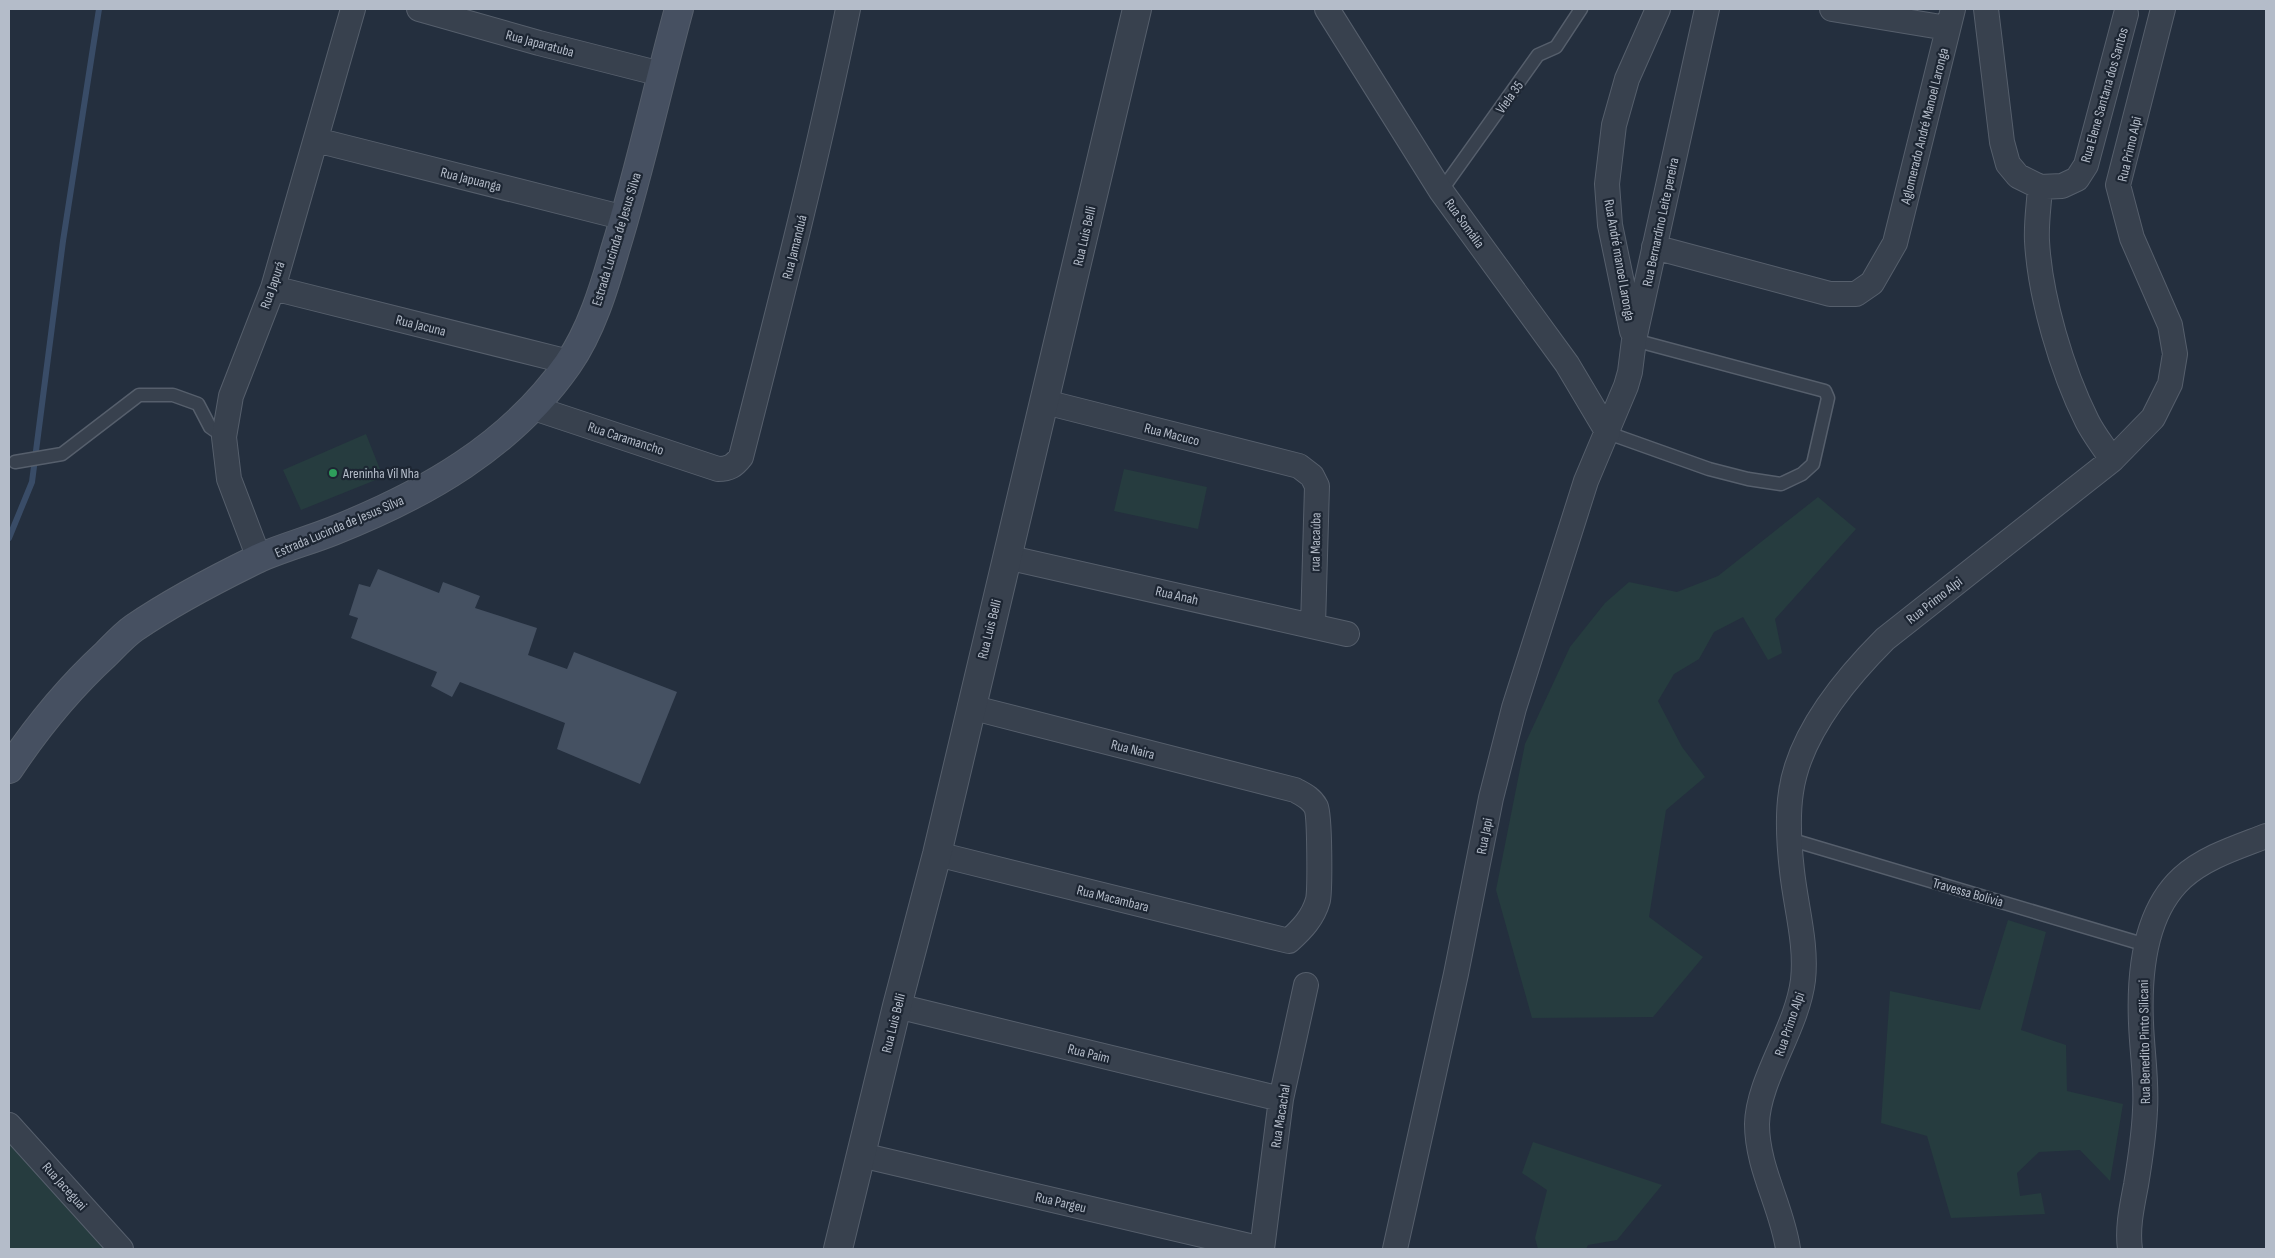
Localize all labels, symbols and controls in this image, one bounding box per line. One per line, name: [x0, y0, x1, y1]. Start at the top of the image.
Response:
street label: Rua Japaratuba: [504, 26, 576, 61]
street label: Rua Elene Santana dos Santos: [2077, 26, 2132, 165]
street label: Aglomerado André Manoel Laronga: [1897, 46, 1952, 207]
street label: Viela 35: [1492, 77, 1527, 117]
street label: Rua Primo Alpi: [2114, 115, 2145, 184]
street label: Rua Bernardino Leite pereira: [1639, 156, 1682, 288]
street label: Rua Japuanga: [439, 164, 503, 195]
street label: Estrada Lucinda de Jesus Silva: [588, 170, 645, 308]
street label: Rua Somália: [1441, 195, 1488, 251]
street label: Rua André manoel Laronga: [1600, 198, 1639, 322]
street label: Rua Luis Belli: [1069, 205, 1100, 268]
street label: Rua Jamanduá: [778, 213, 811, 281]
street label: Rua Japurá: [256, 259, 288, 311]
street label: Rua Jacuna: [394, 311, 448, 340]
street label: Rua Caramancho: [586, 418, 666, 459]
street label: Rua Macuco: [1142, 419, 1202, 450]
place label: Areninha Vil Nha: [342, 465, 419, 482]
marker: Areninha Vil Nha: [327, 467, 339, 479]
street label: Estrada Lucinda de Jesus Silva: [272, 492, 406, 561]
street label: rua Macaúba: [1306, 512, 1325, 572]
street label: Rua Primo Alpi: [1903, 573, 1966, 628]
street label: Rua Anah: [1154, 582, 1200, 609]
street label: Rua Luis Belli: [974, 598, 1005, 661]
street label: Rua Naira: [1109, 736, 1156, 763]
street label: Rua Japi: [1473, 817, 1496, 856]
street label: Travessa Bolívia: [1931, 874, 2005, 911]
street label: Rua Macambara: [1075, 881, 1151, 916]
street label: Rua Benedito Pinto Silicani: [2135, 980, 2154, 1104]
street label: Rua Primo Alpi: [1771, 990, 1808, 1058]
street label: Rua Luis Belli: [878, 992, 909, 1055]
street label: Rua Paim: [1066, 1040, 1112, 1067]
street label: Rua Macachal: [1267, 1083, 1294, 1149]
street label: Rua Jaceguai: [39, 1159, 91, 1214]
street label: Rua Pargeu: [1034, 1188, 1088, 1217]

